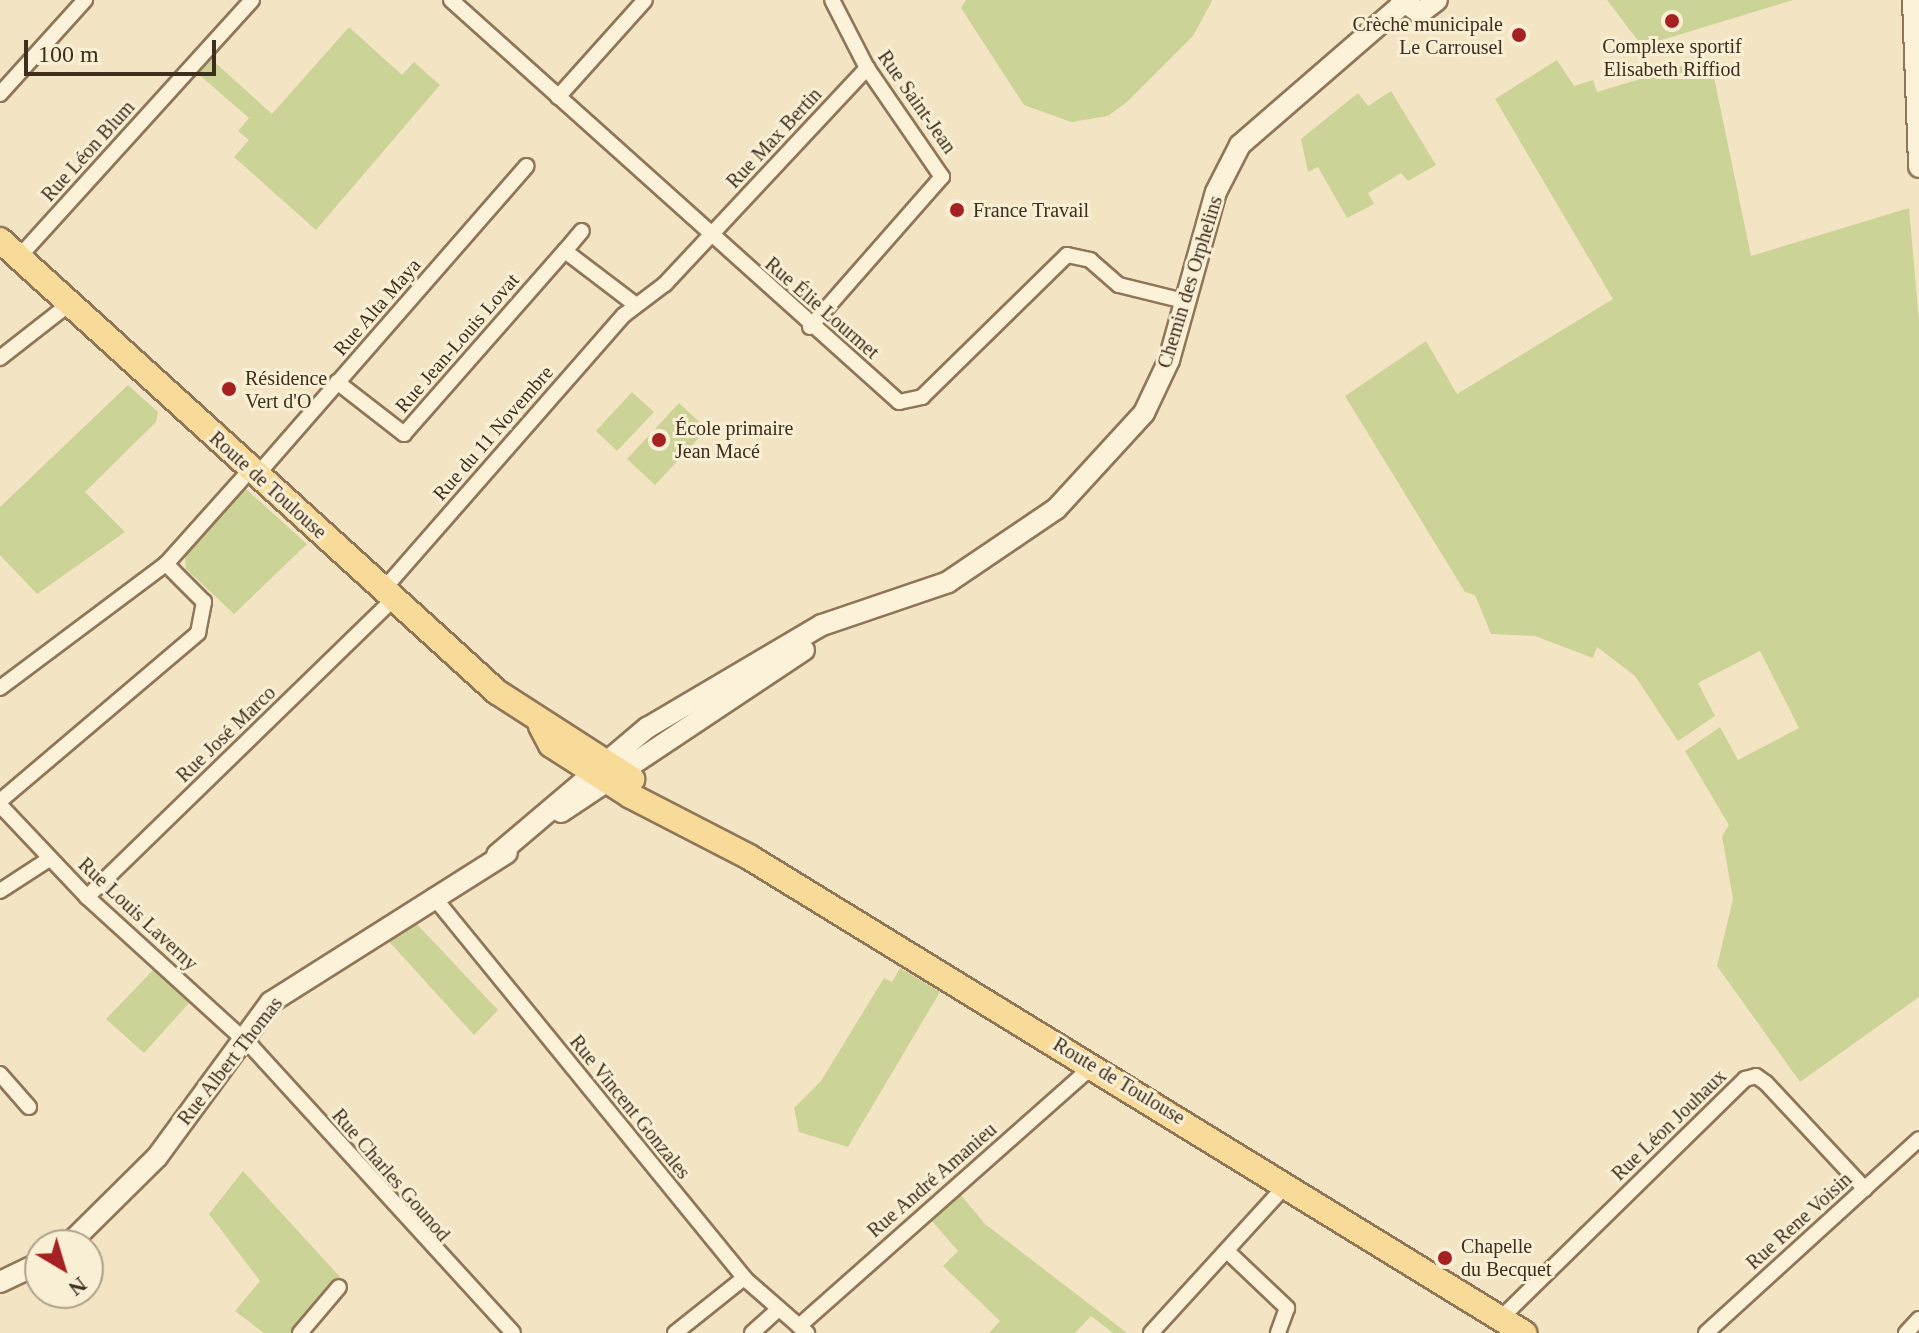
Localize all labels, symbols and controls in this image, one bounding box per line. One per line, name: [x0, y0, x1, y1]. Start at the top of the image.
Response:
place label: Crèche municipale Le Carrousel: [1353, 12, 1503, 59]
marker: Complexe sportif Elisabeth Riffiod: [1663, 12, 1681, 30]
scale bar: [28, 24, 220, 74]
marker: Crèche municipale Le Carrousel: [1510, 26, 1528, 44]
place label: Complexe sportif Elisabeth Riffiod: [1602, 34, 1742, 81]
text: 100 m: [38, 41, 99, 67]
street label: Rue Saint-Jean: [873, 46, 961, 158]
street label: Rue Max Bertin: [721, 83, 827, 193]
street label: Rue Léon Blum: [36, 95, 140, 207]
street label: Chemin des Orphelins: [1152, 193, 1228, 371]
place label: France Travail: [973, 198, 1089, 222]
marker: France Travail: [948, 201, 966, 219]
street label: Rue Élie Lourmet: [760, 252, 884, 364]
street label: Rue Alta Maya: [328, 253, 426, 361]
street label: Rue Jean-Louis Lovat: [390, 268, 524, 418]
street label: Rue du 11 Novembre: [428, 361, 558, 505]
place label: Résidence Vert d'O: [245, 366, 327, 413]
marker: Résidence Vert d'O: [220, 380, 238, 398]
place label: École primaire Jean Macé: [675, 416, 793, 463]
street label: Route de Toulouse: [204, 426, 332, 544]
marker: École primaire Jean Macé: [650, 431, 668, 449]
street label: Rue José Marco: [171, 681, 281, 787]
street label: Rue Louis Laverny: [73, 853, 203, 975]
street label: Rue Albert Thomas: [172, 991, 288, 1131]
street label: Rue Vincent Gonzales: [564, 1030, 696, 1184]
street label: Route de Toulouse: [1049, 1032, 1189, 1130]
street label: Rue Léon Jouhaux: [1607, 1064, 1731, 1186]
street label: Rue Charles Gounod: [327, 1104, 455, 1246]
street label: Rue André Amanieu: [862, 1117, 1002, 1243]
street label: Rue Rene Voisin: [1741, 1167, 1857, 1275]
north arrow: [24, 1229, 104, 1309]
place label: Chapelle du Becquet: [1461, 1234, 1552, 1281]
marker: Chapelle du Becquet: [1436, 1249, 1454, 1267]
text: N: [64, 1272, 92, 1301]

